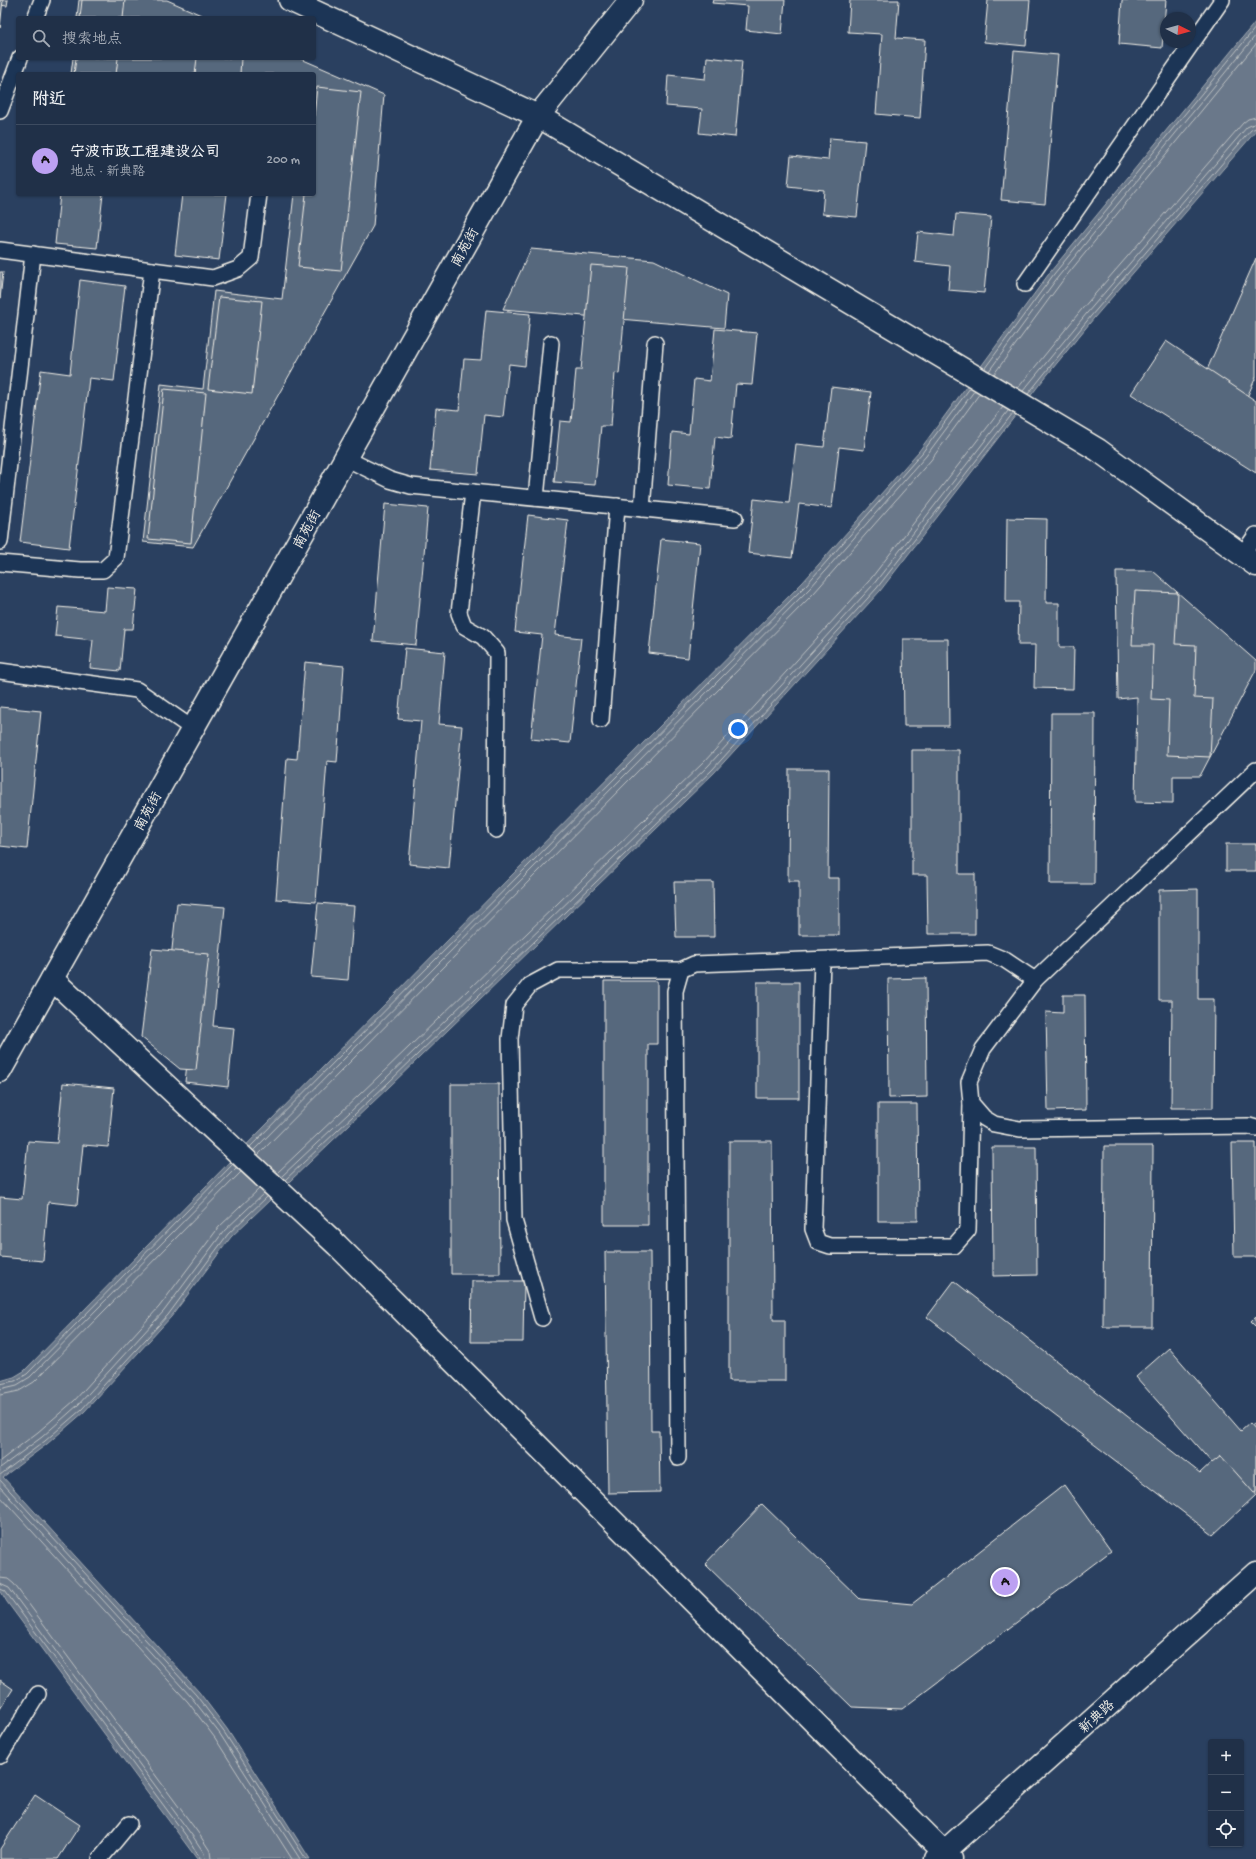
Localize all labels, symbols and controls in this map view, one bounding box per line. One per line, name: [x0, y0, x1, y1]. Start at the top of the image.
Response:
north arrow: [1160, 12, 1196, 48]
search box: [16, 16, 316, 60]
icon: search: [30, 27, 52, 49]
text: 搜索地点: [62, 31, 122, 49]
text: 附近: [32, 91, 66, 111]
text: 宁波市政工程建设公司: [70, 144, 220, 162]
text: A: [41, 153, 49, 168]
text: 200 m: [267, 153, 300, 168]
text: 地点 · 新典路: [70, 165, 145, 180]
street label: 南苑街: [448, 225, 484, 271]
street label: 南苑街: [290, 507, 326, 553]
your location: [728, 719, 748, 739]
street label: 南苑街: [131, 789, 167, 835]
pin: A: [992, 1567, 1018, 1597]
street label: 新典路: [1076, 1697, 1119, 1738]
map controls: [1208, 1739, 1244, 1847]
button: +: [1208, 1739, 1244, 1775]
button: −: [1208, 1775, 1244, 1811]
button: locate: [1208, 1811, 1244, 1847]

